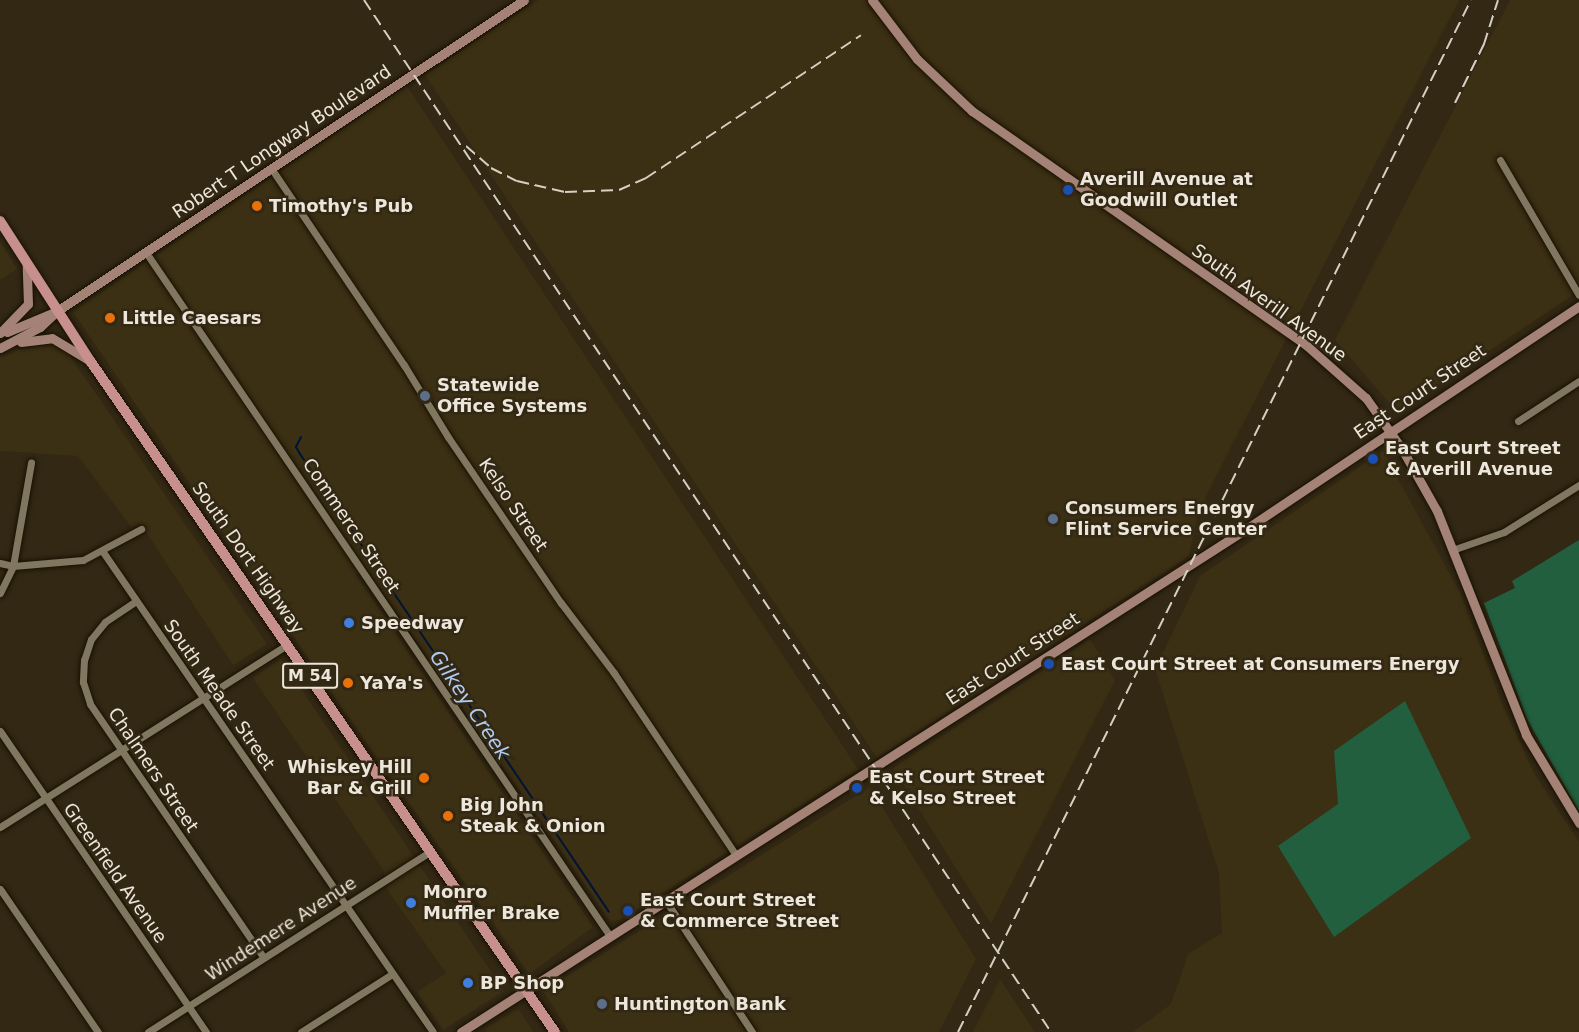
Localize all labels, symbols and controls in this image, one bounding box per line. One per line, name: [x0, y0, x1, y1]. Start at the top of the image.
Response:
street label: Robert T Longway Boulevard: [169, 61, 395, 223]
place label: Averill Avenue at Goodwill Outlet: [1080, 169, 1253, 212]
marker: Averill Avenue at Goodwill Outlet: [1061, 183, 1075, 197]
place label: Timothy's Pub: [269, 195, 413, 217]
marker: Timothy's Pub: [250, 199, 264, 213]
street label: South Averill Avenue: [1187, 240, 1351, 366]
place label: Little Caesars: [122, 307, 262, 329]
marker: Little Caesars: [103, 311, 117, 325]
street label: East Court Street: [1350, 340, 1490, 444]
place label: Statewide Office Systems: [437, 375, 587, 418]
marker: Statewide Office Systems: [418, 389, 432, 403]
place label: East Court Street & Averill Avenue: [1385, 438, 1561, 480]
marker: East Court Street & Averill Avenue: [1366, 452, 1380, 466]
street label: Commerce Street: [298, 454, 404, 598]
street label: Kelso Street: [474, 454, 552, 556]
street label: South Dort Highway: [187, 478, 309, 638]
place label: Consumers Energy Flint Service Center: [1065, 498, 1266, 540]
marker: Consumers Energy Flint Service Center: [1046, 512, 1060, 526]
street label: East Court Street: [942, 608, 1084, 710]
place label: Speedway: [361, 612, 464, 634]
street label: South Meade Street: [159, 616, 279, 774]
marker: Speedway: [342, 616, 356, 630]
water label: Gilkey Creek: [425, 646, 515, 764]
place label: East Court Street at Consumers Energy: [1061, 653, 1459, 675]
marker: East Court Street at Consumers Energy: [1042, 657, 1056, 671]
road number: M 54: [282, 663, 338, 689]
place label: YaYa's: [360, 672, 423, 694]
marker: YaYa's: [341, 676, 355, 690]
street label: Chalmers Street: [103, 704, 203, 836]
place label: Whiskey Hill Bar & Grill: [287, 757, 412, 800]
place label: East Court Street & Kelso Street: [869, 767, 1045, 810]
marker: Whiskey Hill Bar & Grill: [417, 771, 431, 785]
marker: East Court Street & Kelso Street: [850, 781, 864, 795]
place label: Big John Steak & Onion: [460, 795, 606, 838]
street label: Greenfield Avenue: [59, 799, 171, 947]
marker: Big John Steak & Onion: [441, 809, 455, 823]
street label: Windemere Avenue: [201, 872, 361, 986]
place label: Monro Muffler Brake: [423, 882, 560, 924]
place label: East Court Street & Commerce Street: [640, 890, 839, 932]
marker: Monro Muffler Brake: [404, 896, 418, 910]
marker: East Court Street & Commerce Street: [621, 904, 635, 918]
place label: BP Shop: [480, 972, 564, 994]
marker: BP Shop: [461, 976, 475, 990]
place label: Huntington Bank: [614, 993, 786, 1015]
marker: Huntington Bank: [595, 997, 609, 1011]

